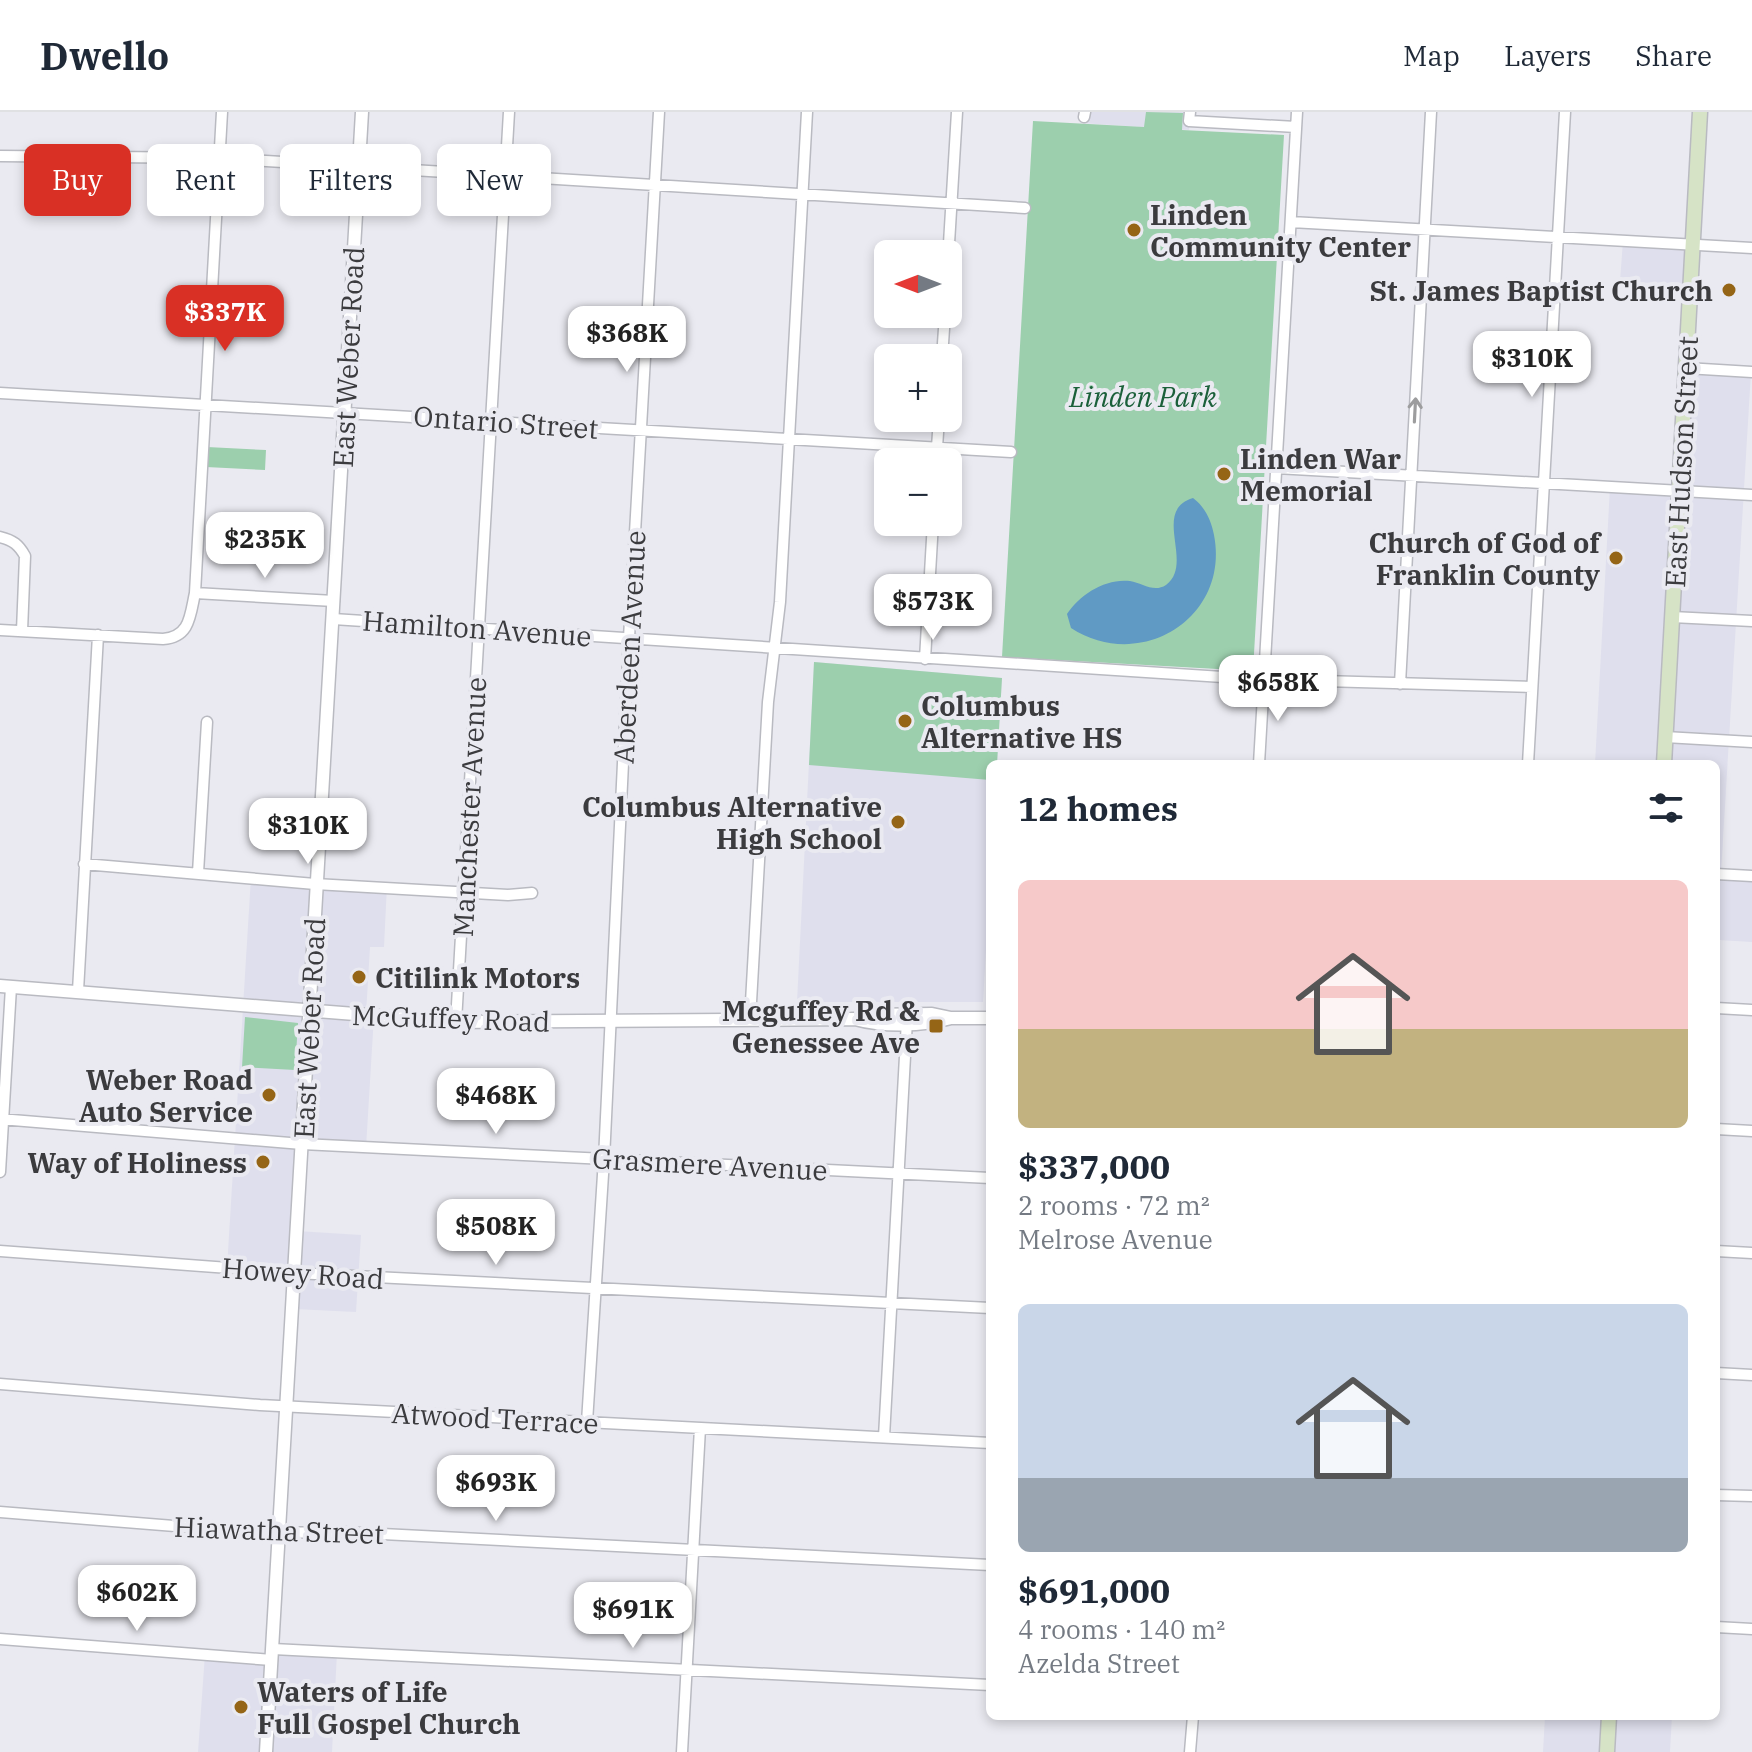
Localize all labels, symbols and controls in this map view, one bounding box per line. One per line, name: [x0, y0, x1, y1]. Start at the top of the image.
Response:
text: Dwello: [40, 31, 169, 80]
text: Map: [1403, 37, 1460, 74]
text: Layers: [1504, 37, 1591, 74]
text: Share: [1635, 37, 1712, 74]
chip: Buy: [24, 144, 131, 216]
chip: Rent: [147, 144, 264, 216]
chip: Filters: [280, 144, 421, 216]
chip: New: [437, 144, 551, 216]
place label: Linden Community Center: [1150, 196, 1411, 265]
marker: Linden Community Center: [1125, 221, 1143, 239]
north arrow: [874, 240, 962, 328]
map controls: [874, 240, 962, 536]
street label: East Weber Road: [324, 245, 372, 469]
place label: St. James Baptist Church: [1369, 272, 1713, 309]
marker: St. James Baptist Church: [1720, 281, 1738, 299]
pin: $337K: [169, 285, 281, 353]
text: $337K: [184, 294, 266, 328]
pin: $368K: [571, 306, 683, 374]
text: $368K: [586, 315, 668, 349]
pin: $310K: [1476, 331, 1588, 399]
street label: East Hudson Street: [1656, 335, 1706, 589]
text: $310K: [1491, 340, 1573, 374]
button: +: [874, 344, 962, 432]
park label: Linden Park: [1068, 378, 1217, 415]
street label: Ontario Street: [412, 397, 600, 447]
one-way arrow: [1407, 397, 1422, 424]
place label: Linden War Memorial: [1240, 440, 1401, 509]
button: −: [874, 448, 962, 536]
marker: Linden War Memorial: [1215, 465, 1233, 483]
pin: $235K: [209, 512, 321, 580]
text: $235K: [224, 521, 306, 555]
place label: Church of God of Franklin County: [1368, 524, 1602, 593]
street label: Aberdeen Avenue: [604, 529, 654, 765]
marker: Church of God of Franklin County: [1607, 549, 1625, 567]
pin: $573K: [877, 574, 989, 642]
text: $573K: [892, 583, 974, 617]
street label: Hamilton Avenue: [361, 602, 593, 654]
pin: $658K: [1222, 655, 1334, 723]
text: $658K: [1237, 664, 1319, 698]
street label: Manchester Avenue: [444, 676, 494, 938]
place label: Columbus Alternative HS: [921, 687, 1123, 756]
marker: Columbus Alternative HS: [896, 712, 914, 730]
text: 12 homes: [1018, 786, 1178, 830]
icon: filters: [1644, 786, 1688, 830]
place label: Columbus Alternative High School: [582, 788, 882, 857]
pin: $310K: [252, 798, 364, 866]
text: $310K: [267, 807, 349, 841]
marker: Columbus Alternative High School: [889, 813, 907, 831]
street label: East Weber Road: [285, 916, 333, 1140]
icon: home: [1281, 932, 1425, 1076]
place label: Citilink Motors: [375, 959, 580, 996]
marker: Citilink Motors: [350, 968, 368, 986]
place label: Mcguffey Rd & Genessee Ave: [722, 992, 920, 1061]
street label: McGuffey Road: [351, 996, 551, 1040]
marker: Mcguffey Rd & Genessee Ave: [927, 1017, 945, 1035]
place label: Weber Road Auto Service: [79, 1061, 253, 1130]
pin: $468K: [440, 1068, 552, 1136]
text: $468K: [455, 1077, 537, 1111]
marker: Weber Road Auto Service: [260, 1086, 278, 1104]
street label: Grasmere Avenue: [591, 1139, 829, 1189]
place label: Way of Holiness: [28, 1144, 247, 1181]
text: $337,000: [1018, 1144, 1170, 1188]
marker: Way of Holiness: [254, 1153, 272, 1171]
text: 2 rooms · 72 m²: [1018, 1188, 1210, 1222]
pin: $508K: [440, 1199, 552, 1267]
text: $508K: [455, 1208, 537, 1242]
text: Melrose Avenue: [1018, 1222, 1213, 1256]
street label: Howey Road: [221, 1249, 385, 1297]
icon: home: [1281, 1356, 1425, 1500]
street label: Atwood Terrace: [391, 1394, 599, 1442]
pin: $693K: [440, 1455, 552, 1523]
text: $693K: [455, 1464, 537, 1498]
street label: Hiawatha Street: [173, 1508, 385, 1552]
pin: $602K: [81, 1565, 193, 1633]
text: $691,000: [1018, 1568, 1170, 1612]
text: $602K: [96, 1574, 178, 1608]
pin: $691K: [577, 1582, 689, 1650]
text: $691K: [592, 1591, 674, 1625]
text: 4 rooms · 140 m²: [1018, 1612, 1225, 1646]
text: Azelda Street: [1018, 1646, 1180, 1680]
place label: Waters of Life Full Gospel Church: [257, 1673, 521, 1742]
marker: Waters of Life Full Gospel Church: [232, 1698, 250, 1716]

